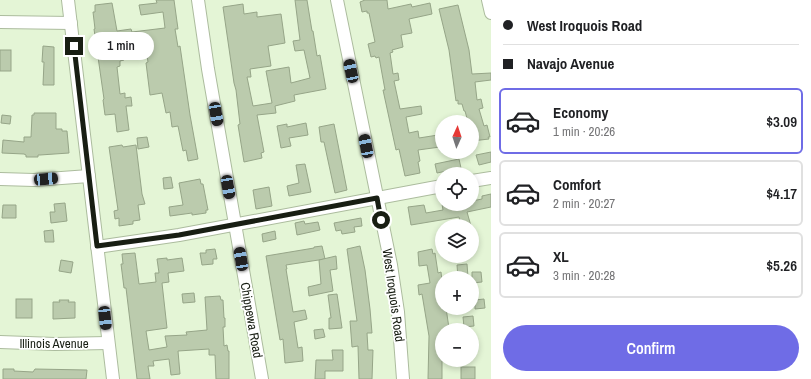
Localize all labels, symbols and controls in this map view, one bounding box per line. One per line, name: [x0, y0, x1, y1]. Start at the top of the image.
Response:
text: West Iroquois Road: [527, 15, 642, 36]
callout: 1 min: [88, 32, 154, 60]
route end: [65, 37, 83, 55]
text: 1 min: [107, 37, 135, 54]
text: Navajo Avenue: [527, 53, 614, 74]
car: [343, 58, 359, 84]
car: [208, 101, 224, 127]
text: Economy: [553, 102, 608, 123]
icon: car: [505, 103, 541, 139]
text: $3.09: [766, 111, 797, 132]
north arrow: [435, 115, 479, 159]
map controls: [435, 115, 479, 367]
text: 1 min · 20:26: [553, 123, 615, 140]
car: [358, 133, 374, 159]
button: locate: [435, 167, 479, 211]
car: [34, 172, 58, 186]
car: [220, 174, 236, 200]
text: Comfort: [553, 174, 601, 195]
icon: car: [505, 175, 541, 211]
text: $4.17: [766, 183, 797, 204]
text: 2 min · 20:27: [553, 195, 615, 212]
route start: [372, 211, 390, 229]
button: layers: [435, 219, 479, 263]
car: [233, 246, 249, 272]
text: XL: [553, 246, 569, 267]
street label: West Iroquois Road: [379, 247, 408, 343]
icon: car: [505, 247, 541, 283]
text: $5.26: [766, 255, 797, 276]
text: 3 min · 20:28: [553, 267, 615, 284]
button: +: [435, 271, 479, 315]
street label: Chippewa Road: [236, 281, 267, 359]
car: [98, 305, 112, 331]
button: −: [435, 323, 479, 367]
button: Confirm: [503, 325, 799, 371]
street label: Illinois Avenue: [19, 335, 89, 352]

